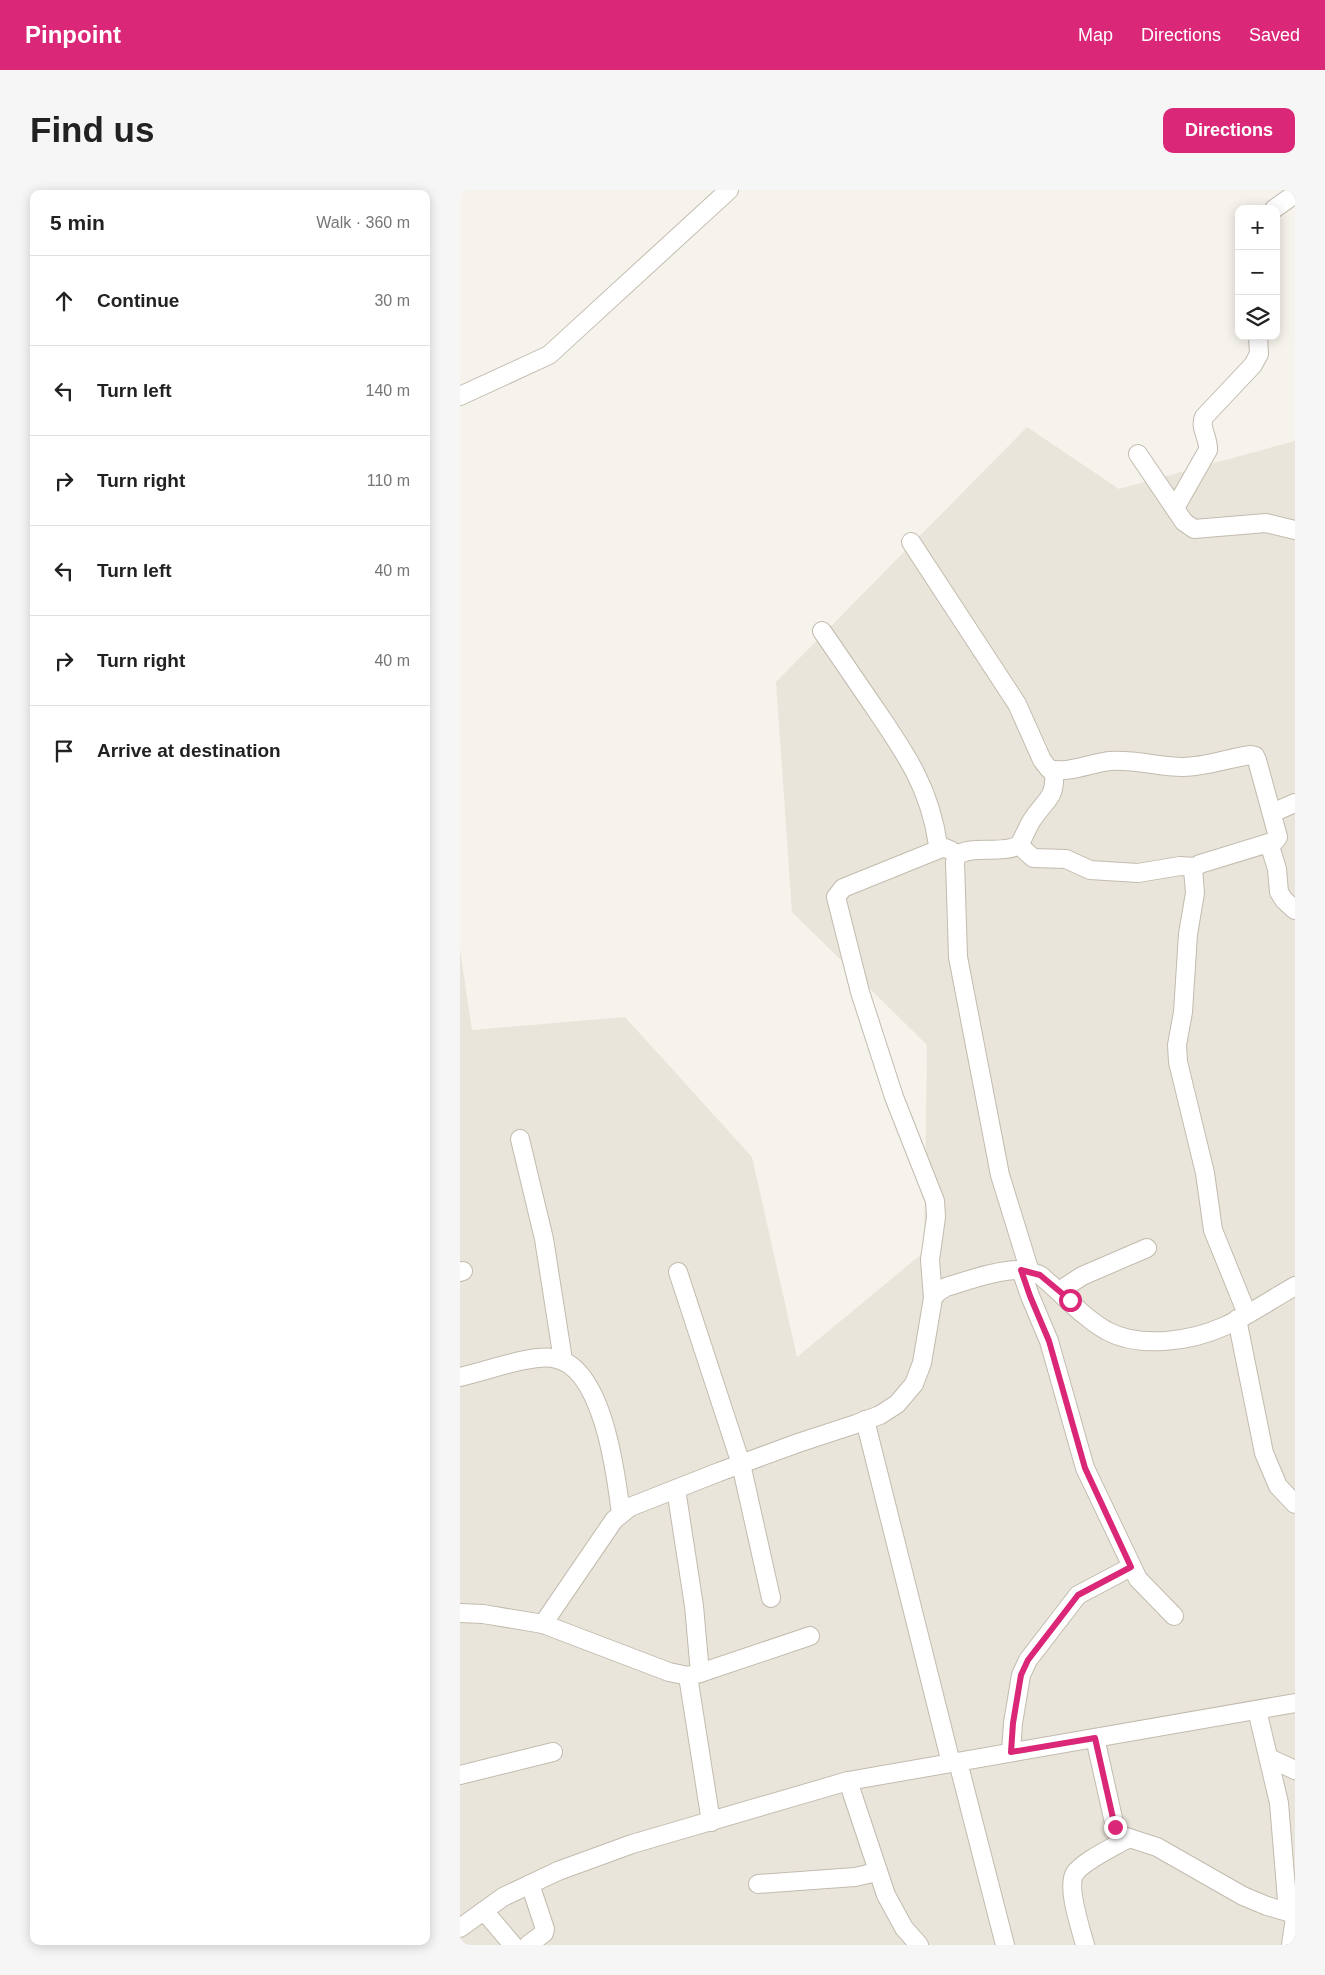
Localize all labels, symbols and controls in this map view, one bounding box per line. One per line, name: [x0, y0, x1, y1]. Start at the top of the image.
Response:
text: Pinpoint: [25, 21, 121, 48]
text: Map: [1078, 25, 1113, 45]
text: Directions: [1141, 25, 1221, 45]
text: Saved: [1249, 25, 1300, 45]
button: Directions: [1163, 108, 1295, 153]
text: Find us: [30, 110, 154, 149]
map controls: [1235, 205, 1280, 340]
button: +: [1235, 205, 1280, 250]
text: 5 min: [50, 211, 105, 234]
text: Walk · 360 m: [316, 214, 410, 231]
button: −: [1235, 250, 1280, 295]
icon: ahead: [50, 287, 78, 315]
text: Continue: [97, 290, 179, 311]
text: 30 m: [374, 292, 410, 309]
button: layers: [1235, 295, 1280, 340]
icon: left: [50, 377, 78, 405]
text: Turn left: [97, 380, 172, 401]
text: 140 m: [366, 382, 410, 399]
icon: right: [50, 467, 78, 495]
text: Turn right: [97, 470, 185, 491]
text: 110 m: [367, 472, 410, 489]
icon: left: [50, 557, 78, 585]
text: Turn left: [97, 560, 172, 581]
text: 40 m: [374, 562, 410, 579]
icon: right: [50, 647, 78, 675]
text: Turn right: [97, 650, 185, 671]
text: 40 m: [374, 652, 410, 669]
icon: arrive: [50, 737, 78, 765]
text: Arrive at destination: [97, 740, 281, 761]
route start: [1059, 1289, 1082, 1312]
route end: [1104, 1816, 1127, 1839]

